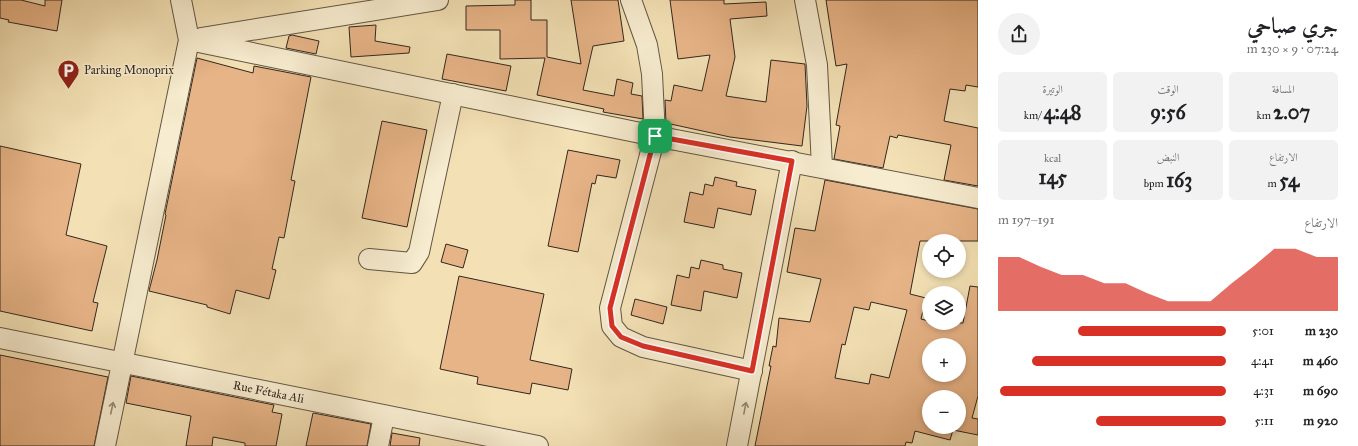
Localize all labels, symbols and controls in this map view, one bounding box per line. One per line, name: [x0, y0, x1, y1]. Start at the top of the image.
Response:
text: جري صباحي: [1247, 12, 1338, 39]
button: share: [998, 13, 1040, 55]
text: 07:24 · 9 × 230 m: [1247, 41, 1338, 57]
parking icon: Parking Monoprix: [56, 57, 82, 90]
place label: Parking Monoprix: [84, 63, 174, 78]
text: الوتيرة: [1043, 83, 1063, 96]
text: الوقت: [1157, 83, 1179, 96]
text: المسافة: [1272, 83, 1295, 96]
text: 4:48: [1044, 100, 1082, 124]
text: 9:56: [1150, 100, 1186, 124]
text: 2.07: [1273, 100, 1310, 124]
text: /km: [1024, 109, 1044, 122]
text: km: [1257, 109, 1273, 122]
pin: [638, 119, 672, 153]
icon: arrive: [644, 125, 666, 147]
text: النبض: [1157, 151, 1179, 164]
text: الارتفاع: [1269, 151, 1298, 164]
text: kcal: [1044, 152, 1061, 165]
text: 145: [1039, 165, 1067, 189]
text: 163: [1166, 168, 1192, 192]
text: 54: [1279, 168, 1299, 192]
text: bpm: [1144, 177, 1166, 190]
text: m: [1268, 177, 1279, 190]
text: 191–197 m: [998, 212, 1055, 228]
text: الارتفاع: [1304, 215, 1338, 231]
map controls: [922, 234, 966, 434]
button: locate: [922, 234, 966, 278]
button: layers: [922, 286, 966, 330]
text: 5:01: [1252, 323, 1274, 339]
text: 230 m: [1305, 323, 1338, 339]
button: +: [922, 338, 966, 382]
text: 4:41: [1251, 353, 1274, 369]
text: 460 m: [1303, 353, 1338, 369]
street label: Rue Fétaka Ali: [232, 378, 306, 406]
text: 4:31: [1253, 383, 1274, 399]
text: 690 m: [1303, 383, 1338, 399]
button: −: [922, 390, 966, 434]
one-way arrow: [109, 402, 117, 415]
one-way arrow: [741, 402, 749, 415]
text: 5:11: [1254, 413, 1274, 429]
text: 920 m: [1303, 413, 1338, 429]

